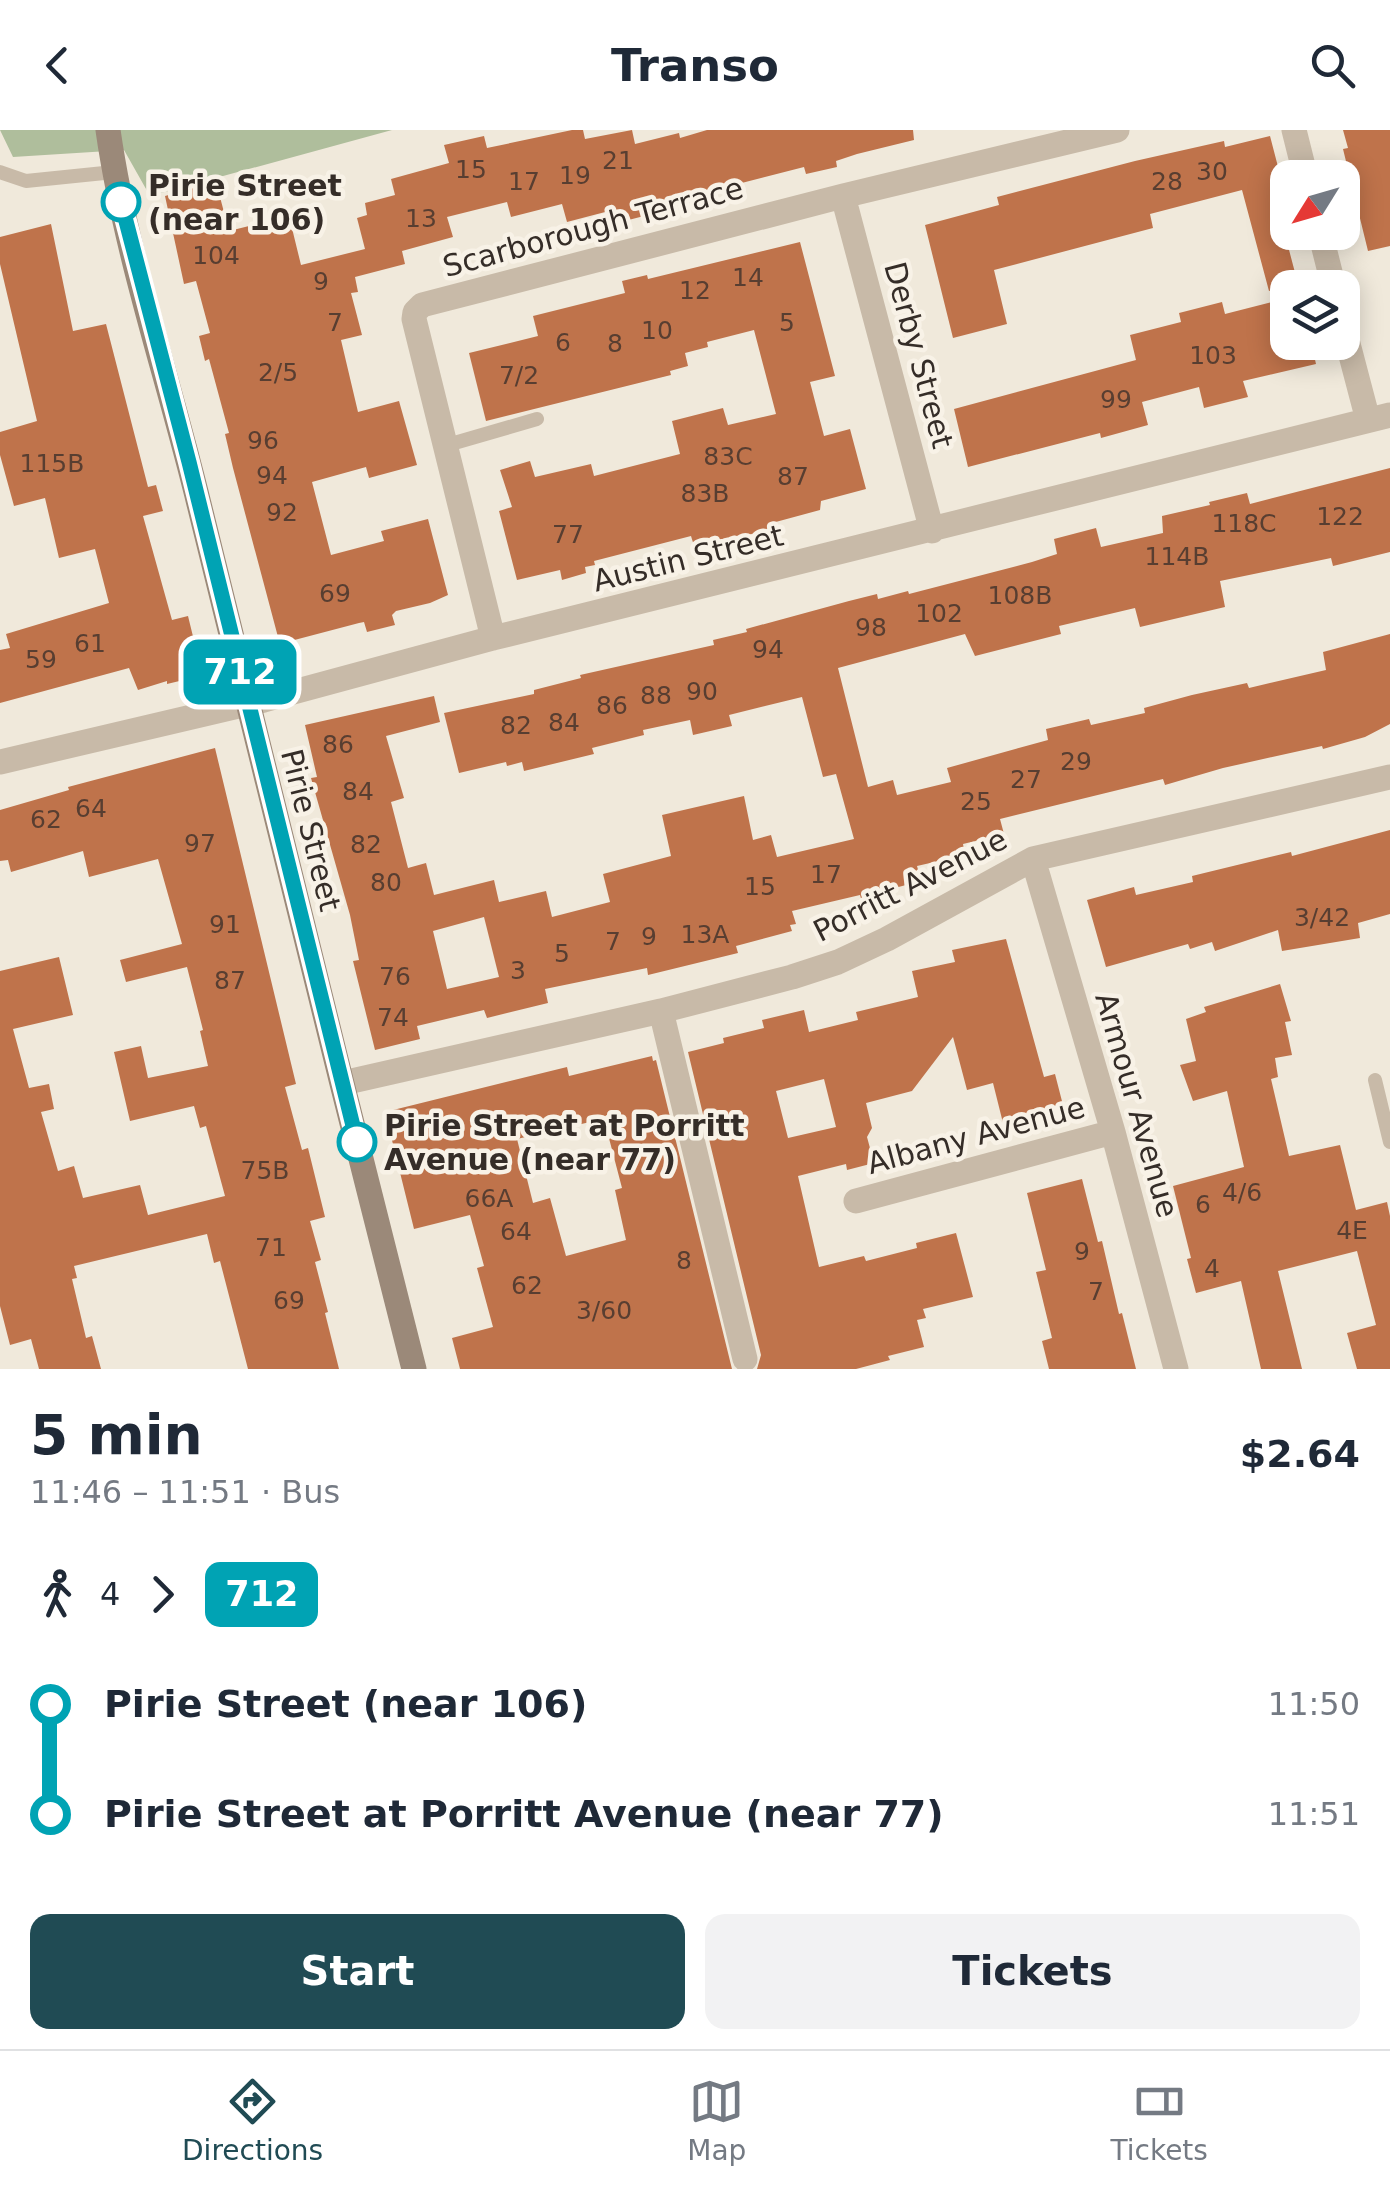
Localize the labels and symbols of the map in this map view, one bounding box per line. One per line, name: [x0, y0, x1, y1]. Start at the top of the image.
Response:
house number: 21: [602, 146, 634, 175]
house number: 15: [455, 155, 487, 184]
house number: 30: [1196, 157, 1228, 186]
north arrow: [1270, 160, 1360, 250]
house number: 19: [559, 161, 591, 190]
house number: 17: [508, 167, 540, 196]
house number: 28: [1151, 167, 1183, 196]
place label: Pirie Street (near 106): [148, 168, 342, 237]
street label: Scarborough Terrace: [439, 170, 747, 284]
marker: Pirie Street (near 106): [102, 183, 140, 221]
house number: 13: [405, 204, 437, 233]
house number: 104: [192, 241, 240, 270]
street label: Derby Street: [877, 258, 961, 452]
house number: 14: [732, 263, 764, 292]
house number: 9: [313, 267, 329, 296]
house number: 12: [679, 276, 711, 305]
house number: 7: [327, 308, 343, 337]
house number: 5: [779, 308, 795, 337]
house number: 10: [641, 316, 673, 345]
house number: 6: [555, 328, 571, 357]
house number: 8: [607, 329, 623, 358]
house number: 103: [1189, 341, 1237, 370]
house number: 2/5: [258, 358, 298, 387]
house number: 7/2: [499, 361, 539, 390]
house number: 99: [1100, 385, 1132, 414]
house number: 96: [247, 426, 279, 455]
house number: 83C: [703, 442, 753, 471]
house number: 115B: [20, 449, 84, 478]
house number: 94: [256, 461, 288, 490]
house number: 87: [777, 462, 809, 491]
house number: 83B: [681, 479, 729, 508]
house number: 92: [266, 498, 298, 527]
house number: 122: [1316, 502, 1364, 531]
house number: 118C: [1211, 509, 1277, 538]
street label: Austin Street: [589, 517, 787, 599]
house number: 77: [552, 520, 584, 549]
house number: 114B: [1145, 542, 1209, 571]
house number: 69: [319, 579, 351, 608]
house number: 108B: [988, 581, 1052, 610]
house number: 102: [915, 599, 963, 628]
house number: 98: [855, 613, 887, 642]
house number: 61: [74, 629, 106, 658]
house number: 94: [752, 635, 784, 664]
line badge: 712: [182, 640, 298, 704]
house number: 59: [25, 645, 57, 674]
house number: 90: [686, 677, 718, 706]
house number: 88: [640, 681, 672, 710]
house number: 86: [596, 691, 628, 720]
house number: 84: [548, 708, 580, 737]
house number: 82: [500, 711, 532, 740]
house number: 86: [322, 730, 354, 759]
street label: Pirie Street: [274, 745, 348, 915]
house number: 29: [1060, 747, 1092, 776]
house number: 27: [1010, 765, 1042, 794]
house number: 84: [342, 777, 374, 806]
house number: 25: [960, 787, 992, 816]
house number: 64: [75, 794, 107, 823]
house number: 62: [30, 805, 62, 834]
street label: Porritt Avenue: [807, 821, 1013, 949]
house number: 97: [184, 829, 216, 858]
house number: 82: [350, 830, 382, 859]
house number: 17: [810, 860, 842, 889]
house number: 80: [370, 868, 402, 897]
house number: 15: [744, 872, 776, 901]
house number: 3/42: [1294, 903, 1350, 932]
house number: 91: [209, 910, 241, 939]
house number: 13A: [681, 920, 729, 949]
house number: 9: [641, 922, 657, 951]
house number: 7: [605, 927, 621, 956]
house number: 5: [554, 939, 570, 968]
house number: 3: [510, 956, 526, 985]
house number: 76: [379, 962, 411, 991]
house number: 87: [214, 966, 246, 995]
street label: Armour Avenue: [1088, 989, 1186, 1221]
house number: 74: [377, 1003, 409, 1032]
street label: Albany Avenue: [863, 1089, 1089, 1181]
place label: Pirie Street at Porritt Avenue (near 77): [384, 1108, 745, 1177]
marker: Pirie Street at Porritt Avenue (near 77): [338, 1123, 376, 1161]
house number: 75B: [241, 1156, 289, 1185]
house number: 4/6: [1222, 1178, 1262, 1207]
house number: 66A: [465, 1184, 513, 1213]
house number: 6: [1195, 1190, 1211, 1219]
house number: 4E: [1336, 1216, 1368, 1245]
house number: 64: [500, 1217, 532, 1246]
house number: 71: [255, 1233, 287, 1262]
house number: 9: [1074, 1237, 1090, 1266]
house number: 8: [676, 1246, 692, 1275]
house number: 4: [1204, 1254, 1220, 1283]
house number: 62: [511, 1271, 543, 1300]
house number: 7: [1088, 1277, 1104, 1306]
house number: 69: [273, 1286, 305, 1315]
house number: 3/60: [576, 1296, 632, 1325]

